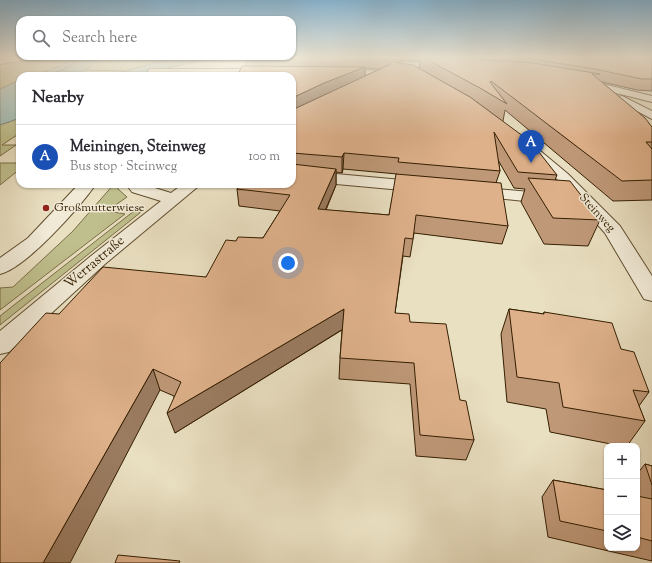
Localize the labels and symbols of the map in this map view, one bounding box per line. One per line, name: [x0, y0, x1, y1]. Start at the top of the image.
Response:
pin: A: [518, 130, 544, 163]
street label: Steinweg: [575, 189, 620, 237]
place label: Großmutterwiese: [54, 199, 145, 217]
marker: Großmutterwiese: [41, 203, 51, 213]
street label: Werrastraße: [60, 232, 130, 294]
your location: [278, 253, 298, 273]

